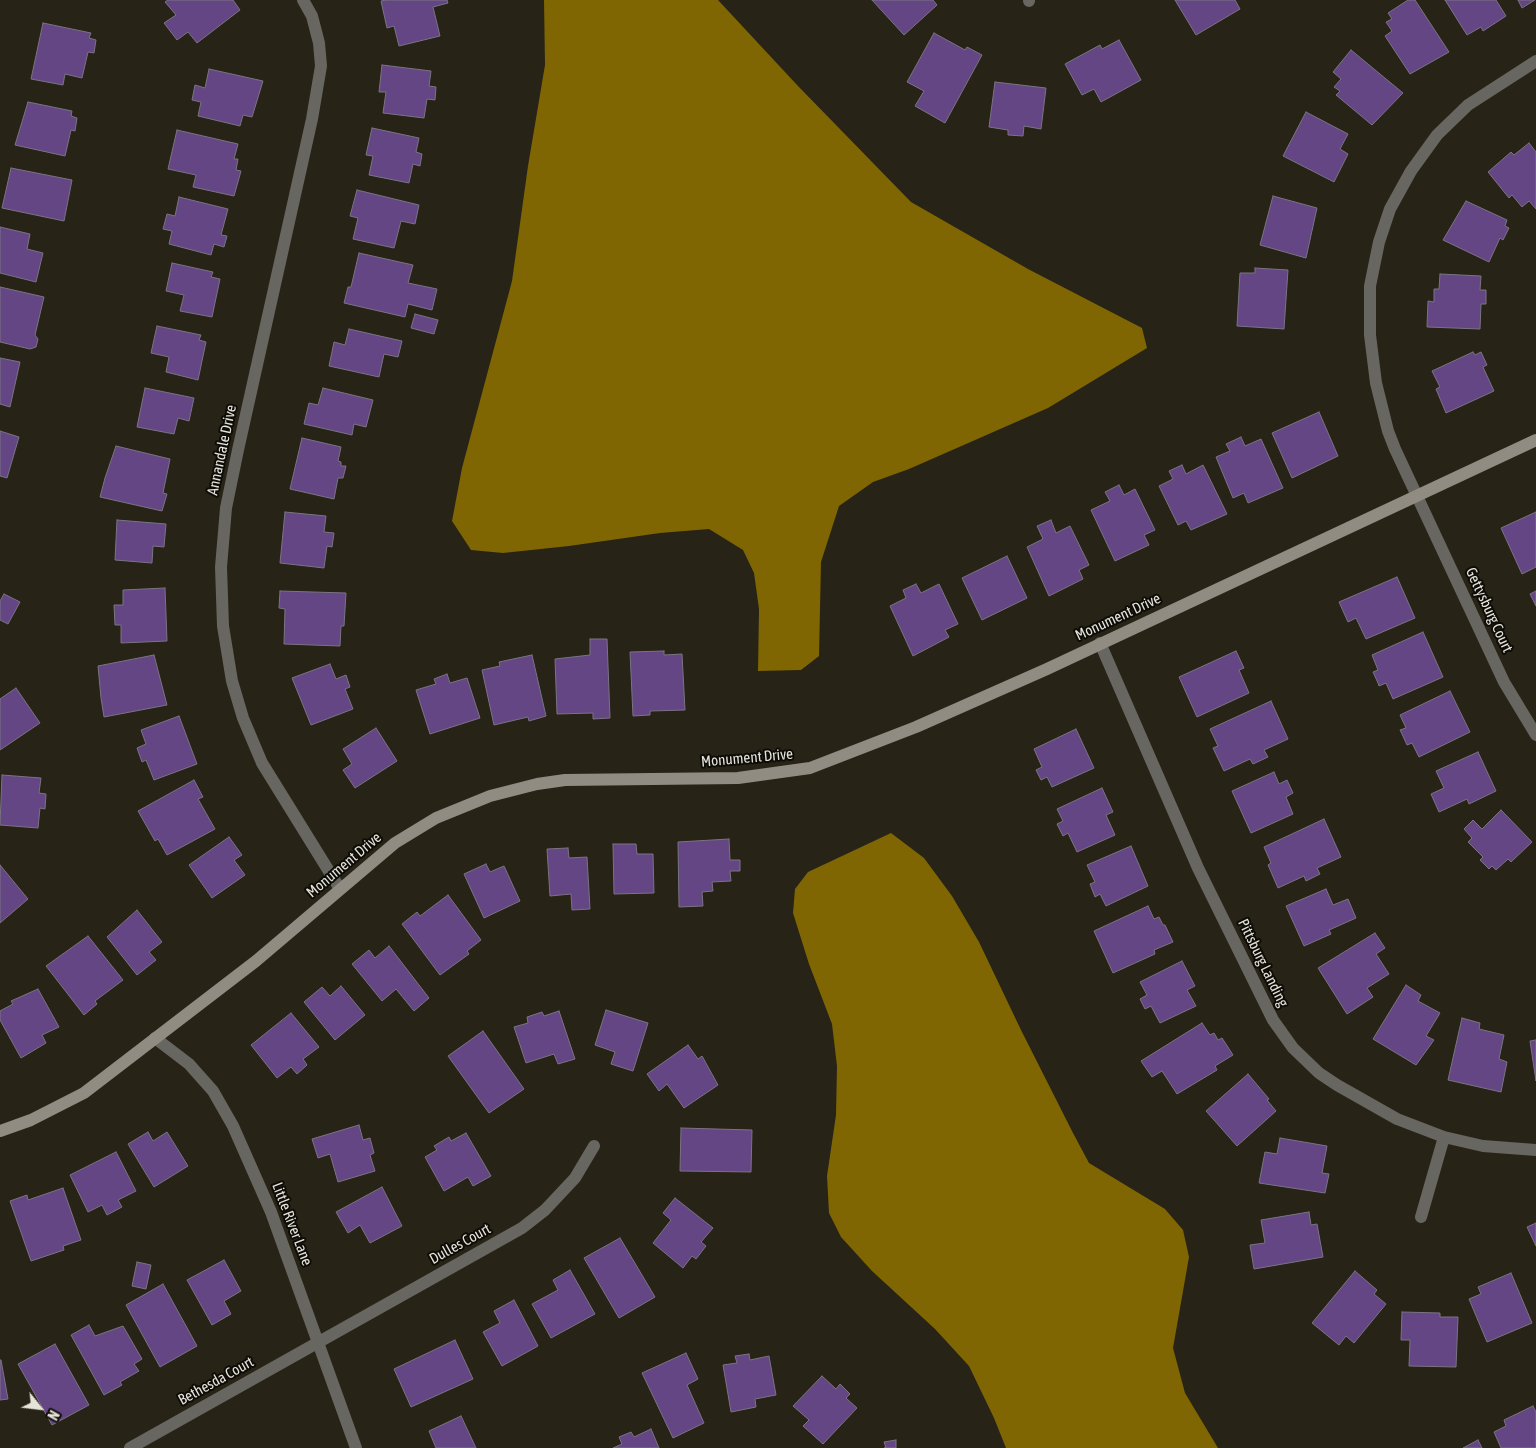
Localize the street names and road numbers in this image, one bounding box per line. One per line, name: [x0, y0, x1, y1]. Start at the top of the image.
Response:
street label: Annandale Drive: [204, 403, 240, 497]
street label: Gettysburg Court: [1462, 565, 1516, 655]
street label: Monument Drive: [1073, 589, 1163, 645]
street label: Monument Drive: [700, 745, 794, 771]
street label: Monument Drive: [303, 829, 385, 901]
street label: Pittsburg Landing: [1234, 916, 1292, 1010]
street label: Little River Lane: [268, 1180, 316, 1268]
street label: Dulles Court: [426, 1220, 494, 1268]
street label: Bethesda Court: [175, 1353, 257, 1409]

